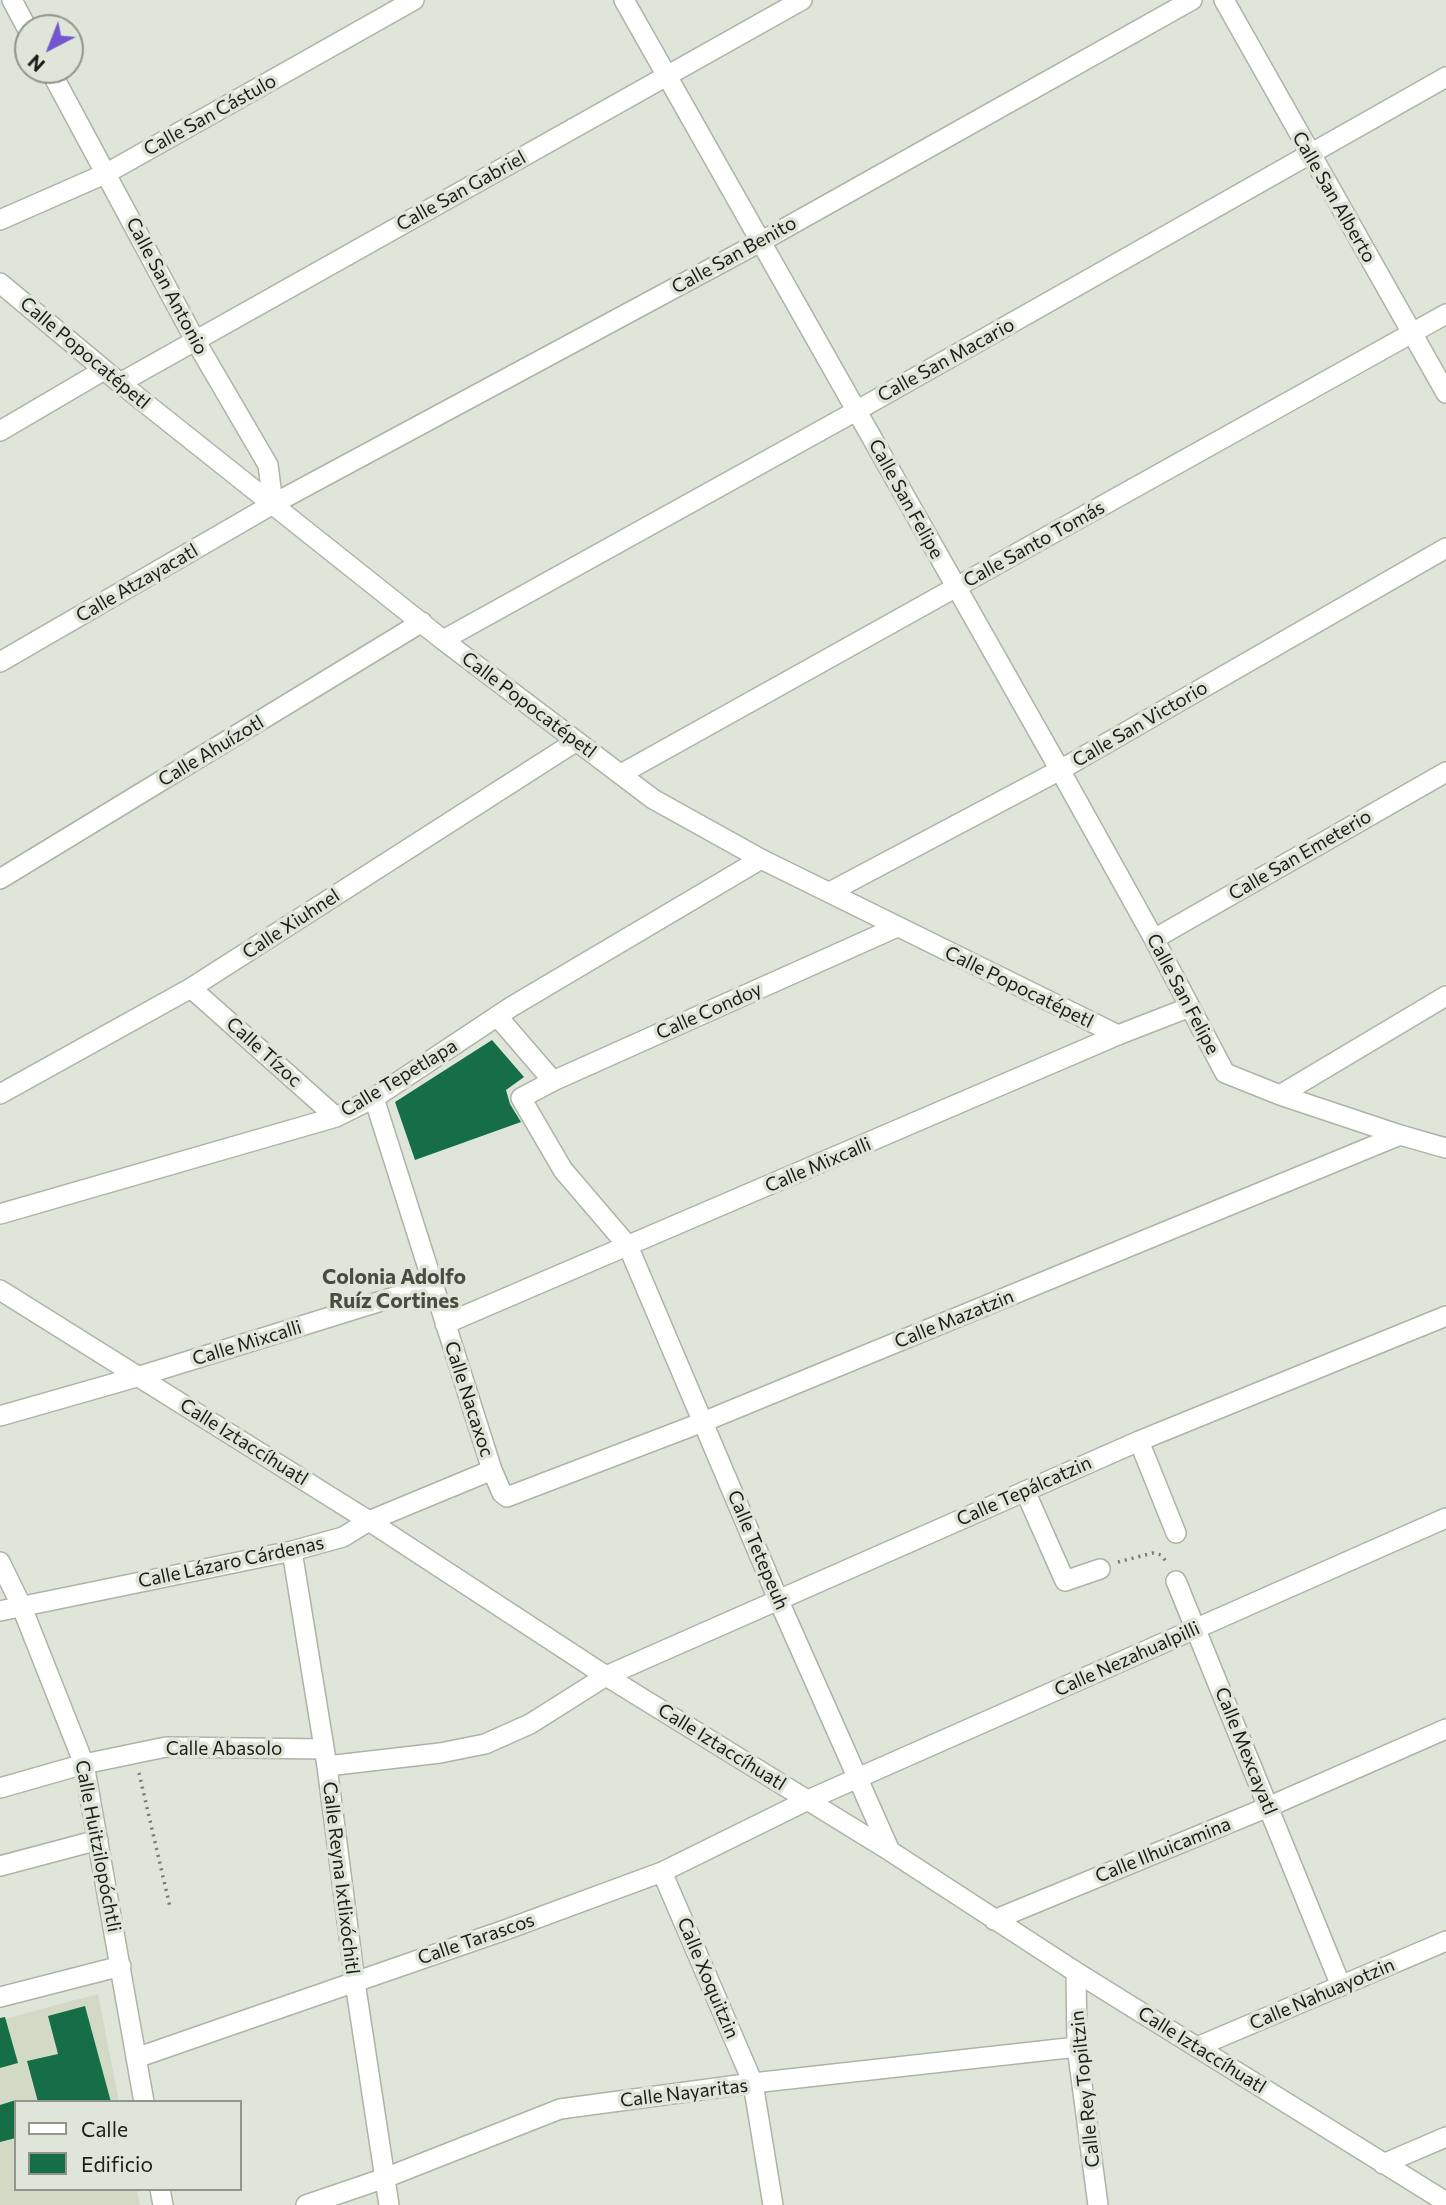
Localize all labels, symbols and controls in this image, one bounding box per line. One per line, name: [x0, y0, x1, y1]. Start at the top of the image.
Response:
north arrow: [14, 14, 84, 84]
text: N: [23, 50, 49, 77]
street label: Calle San Cástulo: [140, 69, 280, 161]
street label: Calle San Alberto: [1287, 127, 1381, 267]
street label: Calle San Gabriel: [392, 146, 530, 236]
street label: Calle San Benito: [668, 211, 800, 299]
street label: Calle San Antonio: [121, 214, 213, 358]
street label: Calle Popocatépetl: [15, 292, 155, 414]
street label: Calle San Macario: [874, 313, 1018, 407]
street label: Calle San Felipe: [864, 435, 948, 563]
street label: Calle Santo Tomás: [959, 496, 1109, 592]
street label: Calle Atzayacatl: [72, 539, 202, 627]
street label: Calle Popocatépetl: [457, 647, 601, 763]
street label: Calle San Victorio: [1068, 676, 1212, 772]
street label: Calle Ahuízotl: [154, 711, 268, 791]
street label: Calle San Emeterio: [1225, 805, 1375, 905]
street label: Calle Xiuhnel: [238, 884, 344, 964]
street label: Calle San Felipe: [1142, 930, 1224, 1058]
street label: Calle Popocatépetl: [941, 941, 1097, 1033]
street label: Calle Condoy: [653, 978, 765, 1044]
street label: Calle Tízoc: [222, 1012, 306, 1092]
street label: Calle Tepetlapa: [337, 1034, 461, 1122]
street label: Calle Mixcalli: [762, 1132, 874, 1198]
district label: Colonia Adolfo Ruíz Cortines: [322, 1264, 466, 1314]
street label: Calle Mazatzin: [891, 1285, 1017, 1353]
street label: Calle Mixcalli: [190, 1316, 304, 1370]
street label: Calle Nacaxoc: [440, 1338, 498, 1460]
street label: Calle Iztaccíhuatl: [176, 1394, 312, 1490]
street label: Calle Tepálcatzin: [953, 1451, 1095, 1531]
street label: Calle Tetepeuh: [723, 1487, 793, 1613]
street label: Calle Lázaro Cárdenas: [136, 1531, 326, 1593]
street label: Calle Nezahualpilli: [1051, 1617, 1203, 1701]
street label: Calle Mexcayatl: [1210, 1684, 1282, 1818]
street label: Calle Iztaccíhuatl: [654, 1699, 790, 1795]
street label: Calle Abasolo: [166, 1738, 282, 1760]
street label: Calle Huitzilopóchtli: [70, 1758, 126, 1934]
street label: Calle Reyna Ixtlixóchitl: [318, 1780, 364, 1976]
street label: Calle Ilhuicamina: [1092, 1812, 1234, 1888]
street label: Calle Tarascos: [415, 1908, 537, 1970]
street label: Calle Xoquitzin: [672, 1914, 744, 2042]
street label: Calle Nahuayotzin: [1246, 1953, 1398, 2035]
street label: Calle Iztaccíhuatl: [1134, 2002, 1270, 2098]
street label: Calle Rey Topiltzin: [1065, 2009, 1105, 2169]
street label: Calle Nayaritas: [619, 2074, 749, 2112]
legend: [14, 2100, 242, 2191]
text: Calle: [81, 2116, 128, 2141]
text: Edificio: [81, 2151, 153, 2176]

